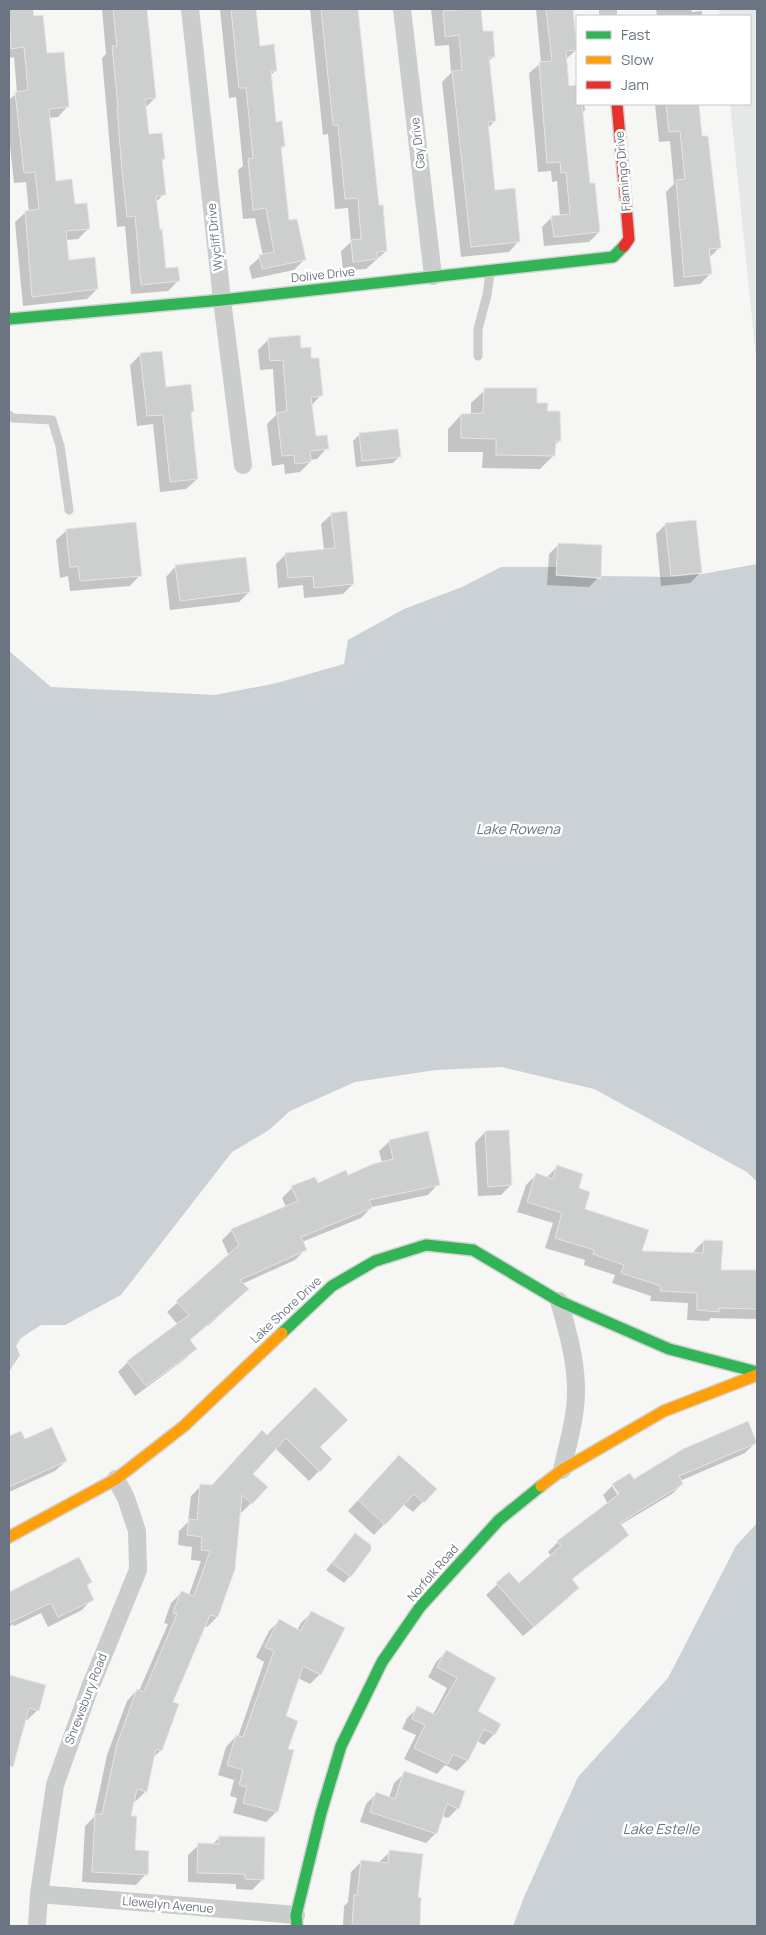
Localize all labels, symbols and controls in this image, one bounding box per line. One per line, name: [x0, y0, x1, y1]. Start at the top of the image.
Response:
legend: [576, 15, 751, 105]
text: Fast: [621, 24, 650, 45]
text: Slow: [621, 49, 654, 70]
text: Jam: [621, 74, 649, 95]
street label: Gay Drive: [406, 116, 429, 170]
street label: Flamingo Drive: [611, 130, 634, 212]
street label: Wycliff Drive: [203, 202, 226, 272]
street label: Dolive Drive: [290, 263, 356, 286]
water label: Lake Rowena: [476, 819, 561, 838]
street label: Lake Shore Drive: [246, 1272, 325, 1347]
street label: Norfolk Road: [403, 1541, 462, 1605]
street label: Shrewsbury Road: [60, 1651, 111, 1747]
water label: Lake Estelle: [623, 1819, 700, 1838]
street label: Llewelyn Avenue: [122, 1892, 214, 1917]

